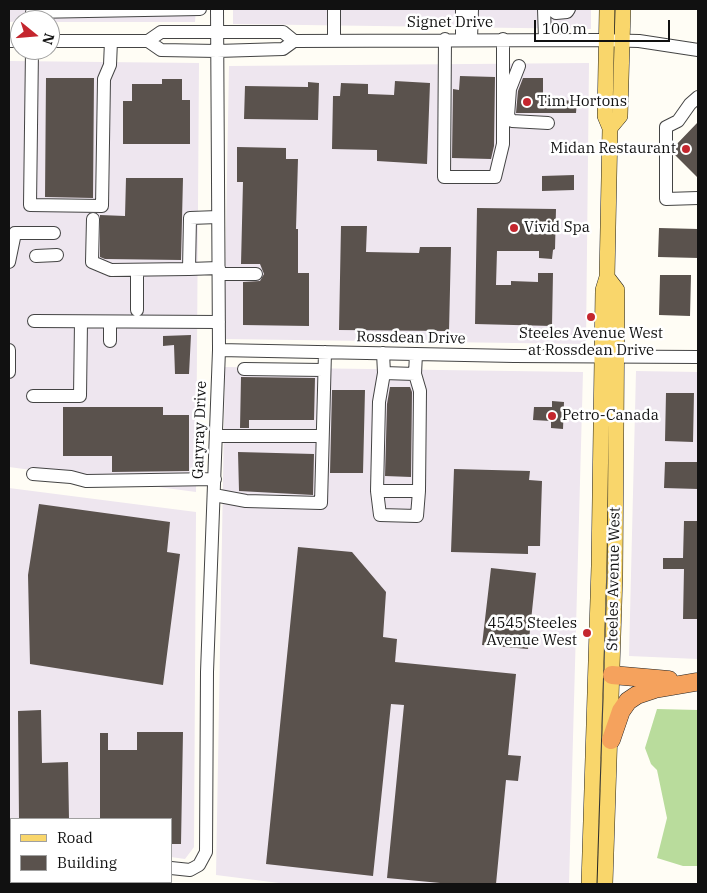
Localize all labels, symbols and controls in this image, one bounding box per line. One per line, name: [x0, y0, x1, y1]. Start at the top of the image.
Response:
north arrow: [10, 10, 60, 60]
scale bar: [537, 10, 673, 42]
street label: Signet Drive: [407, 14, 493, 32]
text: 100 m: [542, 19, 587, 38]
text: N: [38, 31, 59, 47]
place label: Tim Hortons: [537, 93, 627, 111]
marker: Tim Hortons: [521, 96, 533, 108]
place label: Midan Restaurant: [550, 140, 676, 158]
marker: Midan Restaurant: [680, 143, 692, 155]
place label: Vivid Spa: [524, 219, 590, 237]
marker: Vivid Spa: [508, 222, 520, 234]
marker: Steeles Avenue West at Rossdean Drive: [585, 311, 597, 323]
place label: Steeles Avenue West at Rossdean Drive: [519, 325, 663, 360]
street label: Rossdean Drive: [356, 328, 466, 348]
street label: Garyray Drive: [189, 381, 211, 479]
place label: Petro-Canada: [562, 407, 659, 425]
marker: Petro-Canada: [546, 410, 558, 422]
street label: Steeles Avenue West: [604, 507, 624, 651]
place label: 4545 Steeles Avenue West: [486, 615, 577, 650]
marker: 4545 Steeles Avenue West: [581, 627, 593, 639]
legend: [10, 818, 172, 883]
text: Road: [57, 828, 93, 847]
text: Building: [57, 853, 117, 872]

